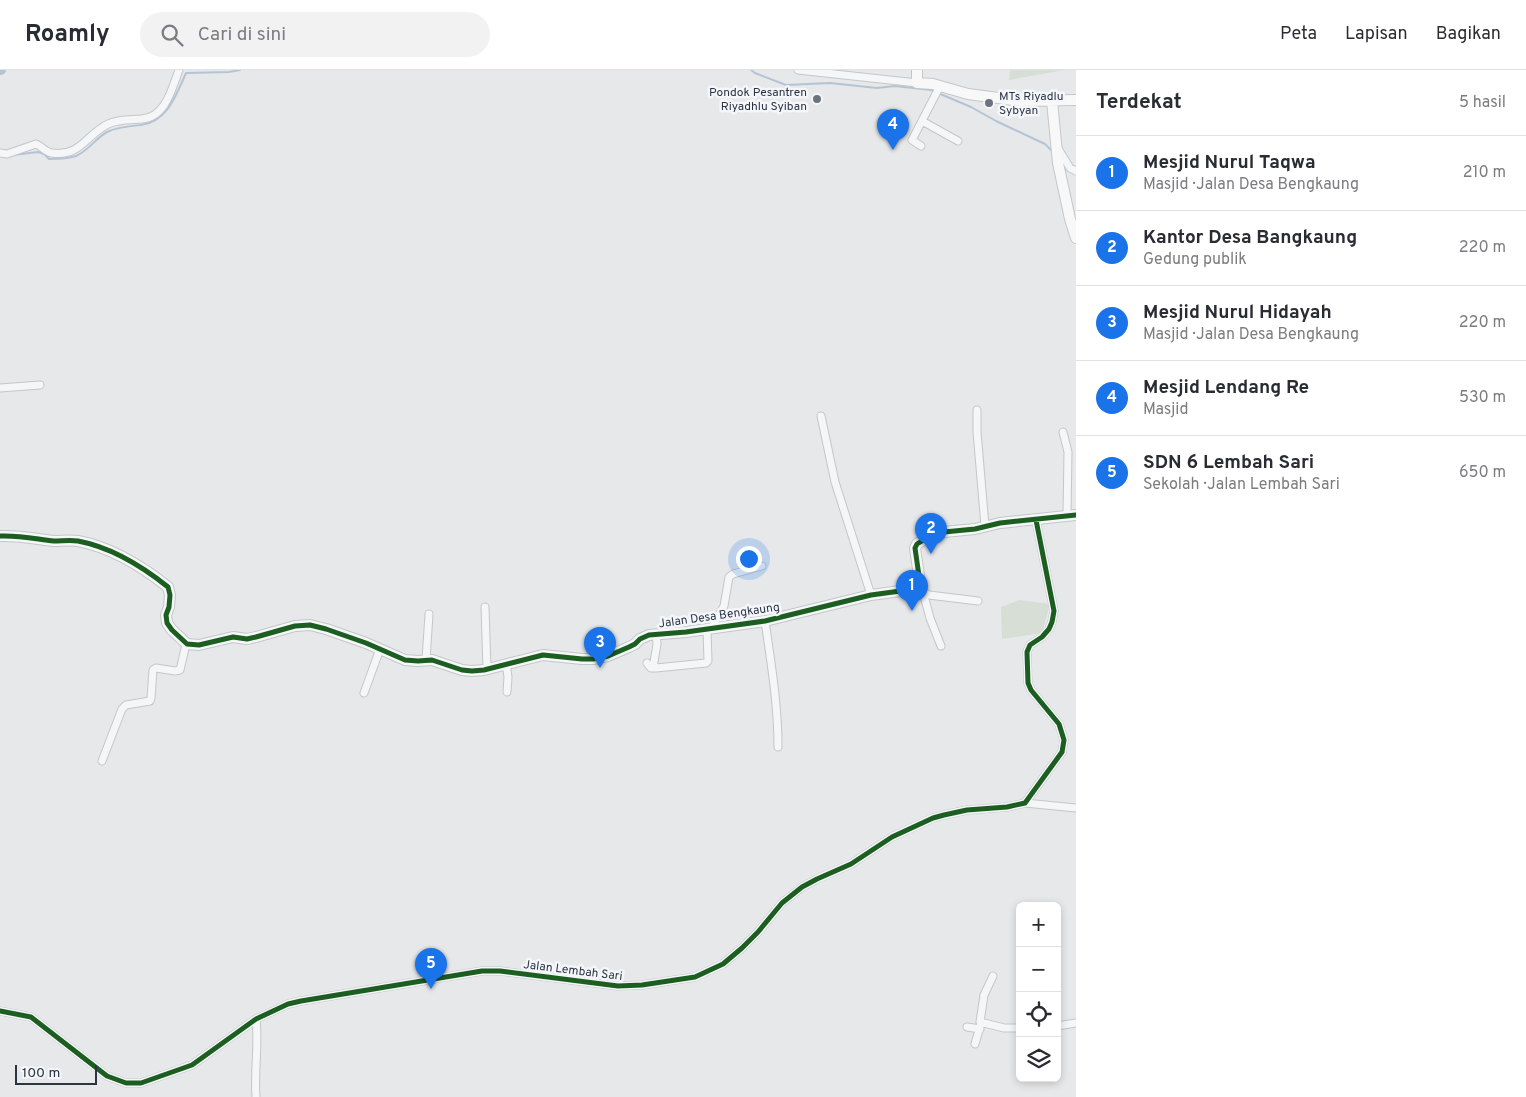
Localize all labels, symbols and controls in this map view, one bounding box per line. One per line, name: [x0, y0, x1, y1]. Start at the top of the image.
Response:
search box: [140, 12, 490, 57]
text: Roamly: [25, 20, 110, 50]
icon: search: [158, 21, 186, 49]
text: Cari di sini: [198, 23, 286, 47]
text: Peta: [1280, 23, 1317, 46]
text: Lapisan: [1345, 23, 1408, 46]
text: Bagikan: [1436, 23, 1501, 46]
place label: Pondok Pesantren Riyadhlu Syiban: [709, 85, 807, 115]
place label: MTs Riyadlu Sybyan: [999, 89, 1063, 119]
text: Terdekat: [1096, 89, 1182, 116]
marker: Pondok Pesantren Riyadhlu Syiban: [811, 93, 823, 105]
text: 5 hasil: [1459, 93, 1506, 113]
marker: MTs Riyadlu Sybyan: [983, 97, 995, 109]
pin: 4: [877, 109, 909, 150]
text: Mesjid Nurul Taqwa: [1143, 151, 1315, 175]
text: 1: [1109, 163, 1115, 183]
text: 210 m: [1463, 163, 1506, 183]
text: Masjid · Jalan Desa Bengkaung: [1143, 175, 1359, 195]
text: Kantor Desa Bangkaung: [1143, 226, 1357, 250]
text: 2: [1107, 238, 1117, 258]
text: 220 m: [1459, 238, 1506, 258]
text: Gedung publik: [1143, 250, 1247, 270]
text: Mesjid Nurul Hidayah: [1143, 301, 1332, 325]
text: 3: [1107, 313, 1117, 333]
text: 220 m: [1459, 313, 1506, 333]
text: Masjid · Jalan Desa Bengkaung: [1143, 325, 1359, 345]
text: Mesjid Lendang Re: [1143, 376, 1309, 400]
text: 4: [1107, 388, 1117, 408]
text: 530 m: [1459, 388, 1506, 408]
text: Masjid: [1143, 400, 1188, 420]
text: SDN 6 Lembah Sari: [1143, 451, 1314, 475]
text: 5: [1107, 463, 1117, 483]
text: 650 m: [1459, 463, 1506, 483]
text: Sekolah · Jalan Lembah Sari: [1143, 475, 1340, 495]
pin: 2: [915, 513, 947, 554]
your location: [736, 546, 762, 572]
pin: 1: [896, 570, 928, 611]
street label: Jalan Desa Bengkaung: [657, 600, 781, 632]
pin: 3: [584, 627, 616, 668]
map controls: [1016, 902, 1061, 1082]
button: +: [1016, 902, 1061, 947]
button: −: [1016, 947, 1061, 992]
pin: 5: [415, 948, 447, 989]
street label: Jalan Lembah Sari: [522, 957, 623, 985]
button: locate: [1016, 992, 1061, 1037]
button: layers: [1016, 1037, 1061, 1082]
scale bar: [15, 1062, 98, 1085]
text: 100 m: [22, 1065, 60, 1082]

